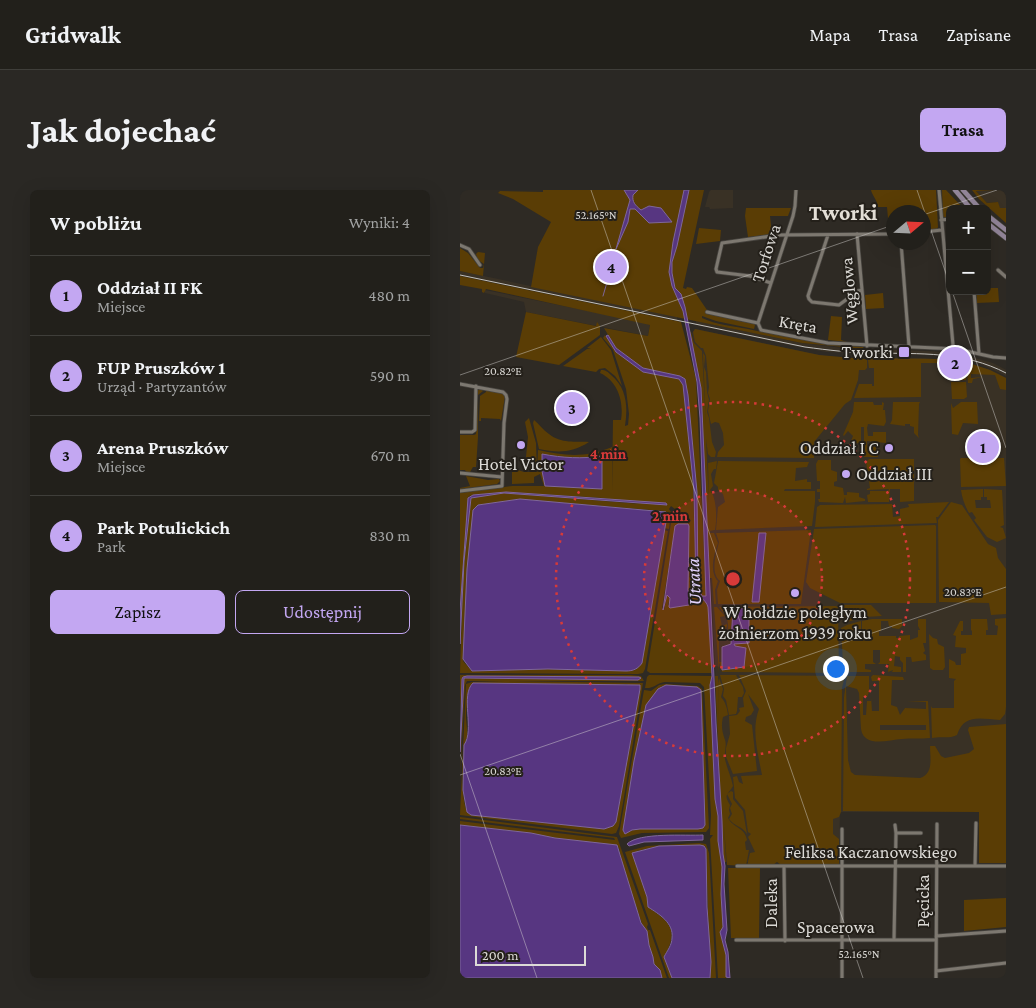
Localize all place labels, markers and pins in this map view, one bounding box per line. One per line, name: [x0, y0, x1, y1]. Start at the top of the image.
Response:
pin: 4: [595, 248, 627, 286]
place label: Tworki: [842, 342, 893, 362]
pin: 2: [939, 344, 971, 382]
marker: Tworki: [897, 345, 911, 359]
pin: 3: [556, 389, 588, 427]
pin: 1: [967, 428, 999, 466]
place label: Oddział I C: [800, 438, 879, 458]
marker: Hotel Victor: [515, 439, 527, 451]
marker: Oddział I C: [883, 442, 895, 454]
place label: Hotel Victor: [478, 454, 565, 474]
place label: Oddział III: [856, 464, 932, 484]
marker: Oddział III: [840, 468, 852, 480]
centre of rings: [724, 570, 742, 588]
marker: W hołdzie poległym żołnierzom 1939 roku: [789, 587, 801, 599]
place label: W hołdzie poległym żołnierzom 1939 roku: [718, 602, 872, 643]

